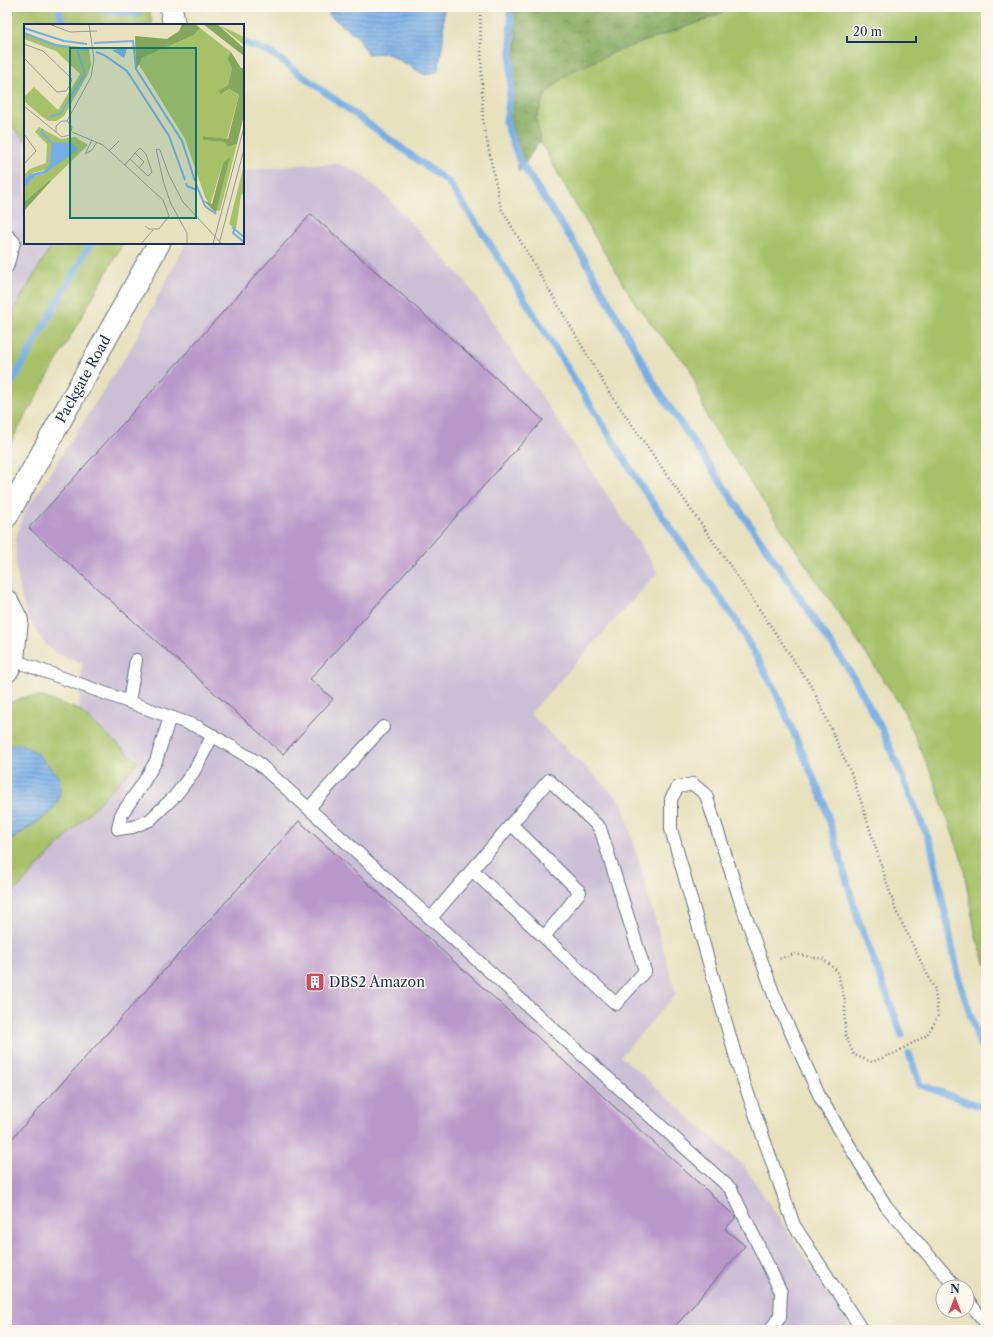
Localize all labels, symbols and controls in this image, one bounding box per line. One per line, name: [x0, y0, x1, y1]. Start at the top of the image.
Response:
scale bar: [847, 18, 916, 44]
inset map: [24, 24, 244, 244]
text: 20 m: [853, 24, 882, 39]
street label: Packgate Road: [51, 332, 115, 426]
building icon: DBS2 Amazon: [304, 971, 326, 993]
place label: DBS2 Amazon: [329, 973, 425, 991]
north arrow: [935, 1279, 975, 1319]
text: N: [950, 1282, 960, 1296]

